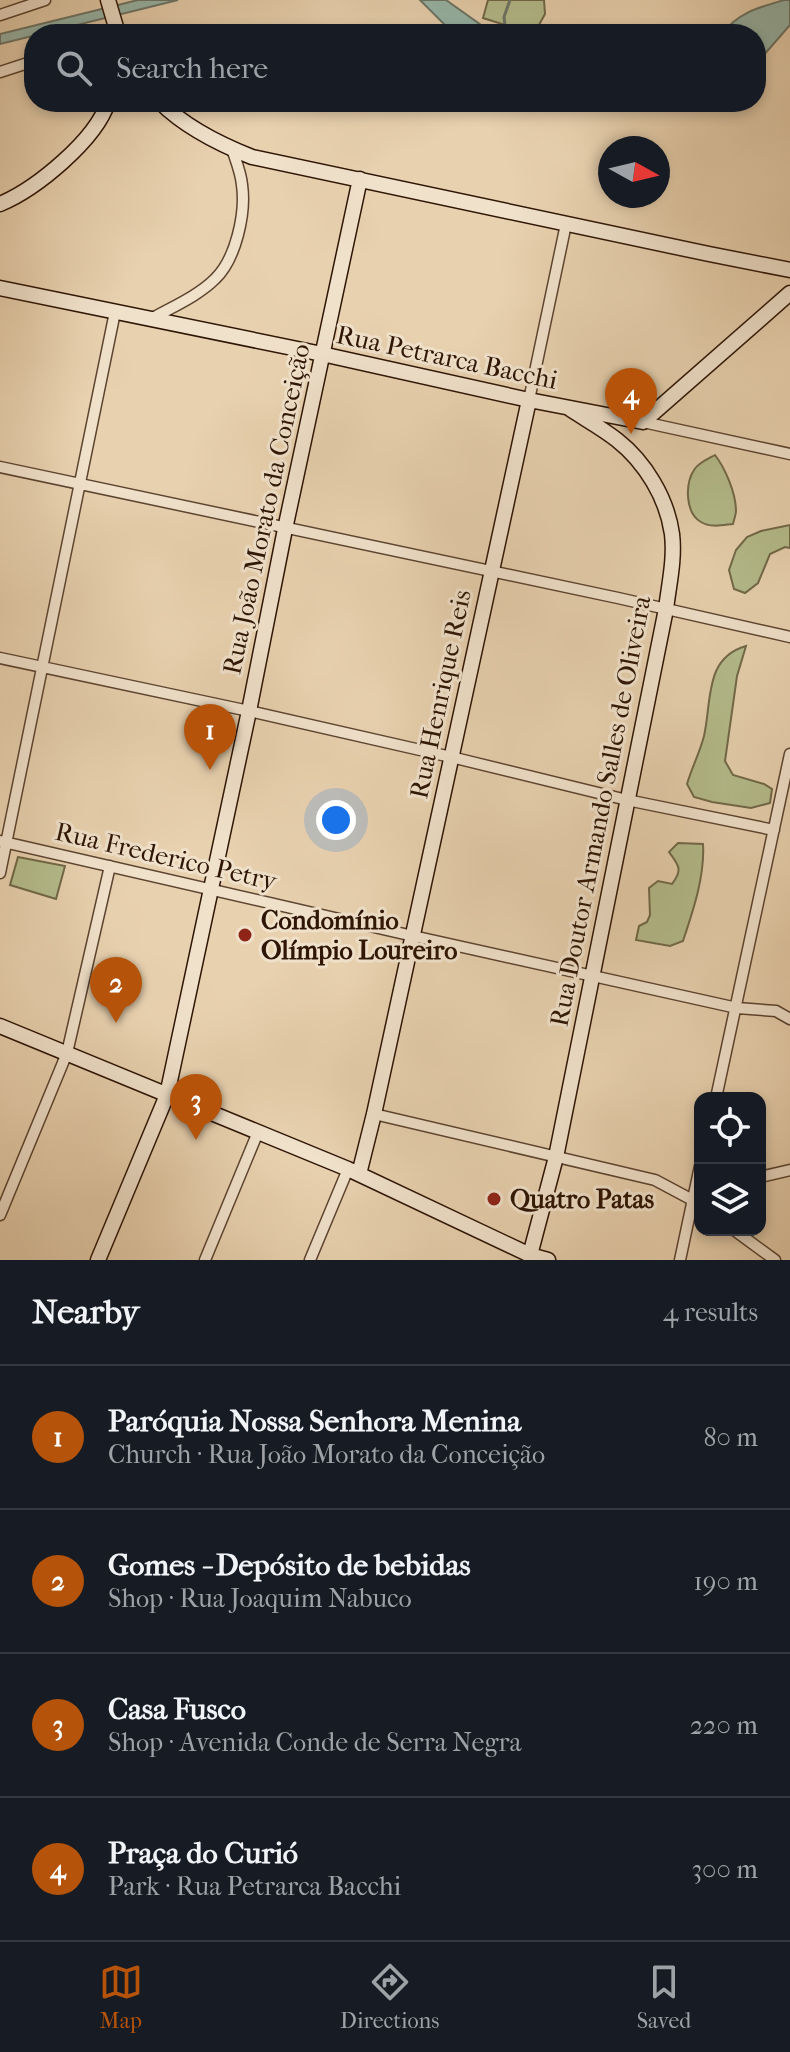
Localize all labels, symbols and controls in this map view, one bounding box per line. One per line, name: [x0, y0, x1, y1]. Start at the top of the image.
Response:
search box: [24, 24, 766, 112]
icon: search: [52, 46, 96, 90]
text: Search here: [116, 51, 268, 86]
north arrow: [598, 136, 670, 208]
street label: Rua Petrarca Bacchi: [334, 319, 561, 396]
street label: Rua João Morato da Conceição: [216, 341, 317, 677]
pin: 4: [605, 368, 657, 434]
street label: Rua Henrique Reis: [403, 587, 478, 801]
street label: Rua Doutor Armando Salles de Oliveira: [543, 592, 658, 1029]
pin: 1: [184, 704, 236, 770]
your location: [316, 800, 356, 840]
street label: Rua Frederico Petry: [52, 816, 281, 897]
place label: Condomínio Olímpio Loureiro: [261, 905, 457, 966]
marker: Condomínio Olímpio Loureiro: [236, 926, 254, 944]
pin: 2: [90, 957, 142, 1023]
pin: 3: [170, 1074, 222, 1140]
map controls: [694, 1092, 766, 1236]
button: locate: [694, 1092, 766, 1164]
button: layers: [694, 1164, 766, 1236]
place label: Quatro Patas: [510, 1184, 654, 1215]
marker: Quatro Patas: [485, 1190, 503, 1208]
text: Nearby: [32, 1292, 139, 1332]
text: 4 results: [663, 1297, 758, 1328]
text: Paróquia Nossa Senhora Menina: [108, 1404, 521, 1439]
text: 1: [53, 1422, 63, 1453]
text: 80 m: [703, 1422, 758, 1453]
text: Church · Rua João Morato da Conceição: [108, 1439, 545, 1470]
text: Gomes - Depósito de bebidas: [108, 1548, 471, 1583]
text: 2: [51, 1566, 65, 1597]
text: 190 m: [694, 1566, 758, 1597]
text: Shop · Rua Joaquim Nabuco: [108, 1583, 412, 1614]
text: Casa Fusco: [108, 1692, 246, 1727]
text: 3: [53, 1710, 63, 1741]
text: 220 m: [690, 1710, 758, 1741]
text: Shop · Avenida Conde de Serra Negra: [108, 1727, 522, 1758]
text: Praça do Curió: [108, 1836, 298, 1871]
text: 4: [50, 1854, 66, 1885]
text: 300 m: [691, 1854, 758, 1885]
text: Park · Rua Petrarca Bacchi: [108, 1871, 401, 1902]
tab: Map: [99, 1960, 143, 2034]
tab: Directions: [340, 1960, 439, 2034]
tab: Saved: [637, 1960, 691, 2034]

